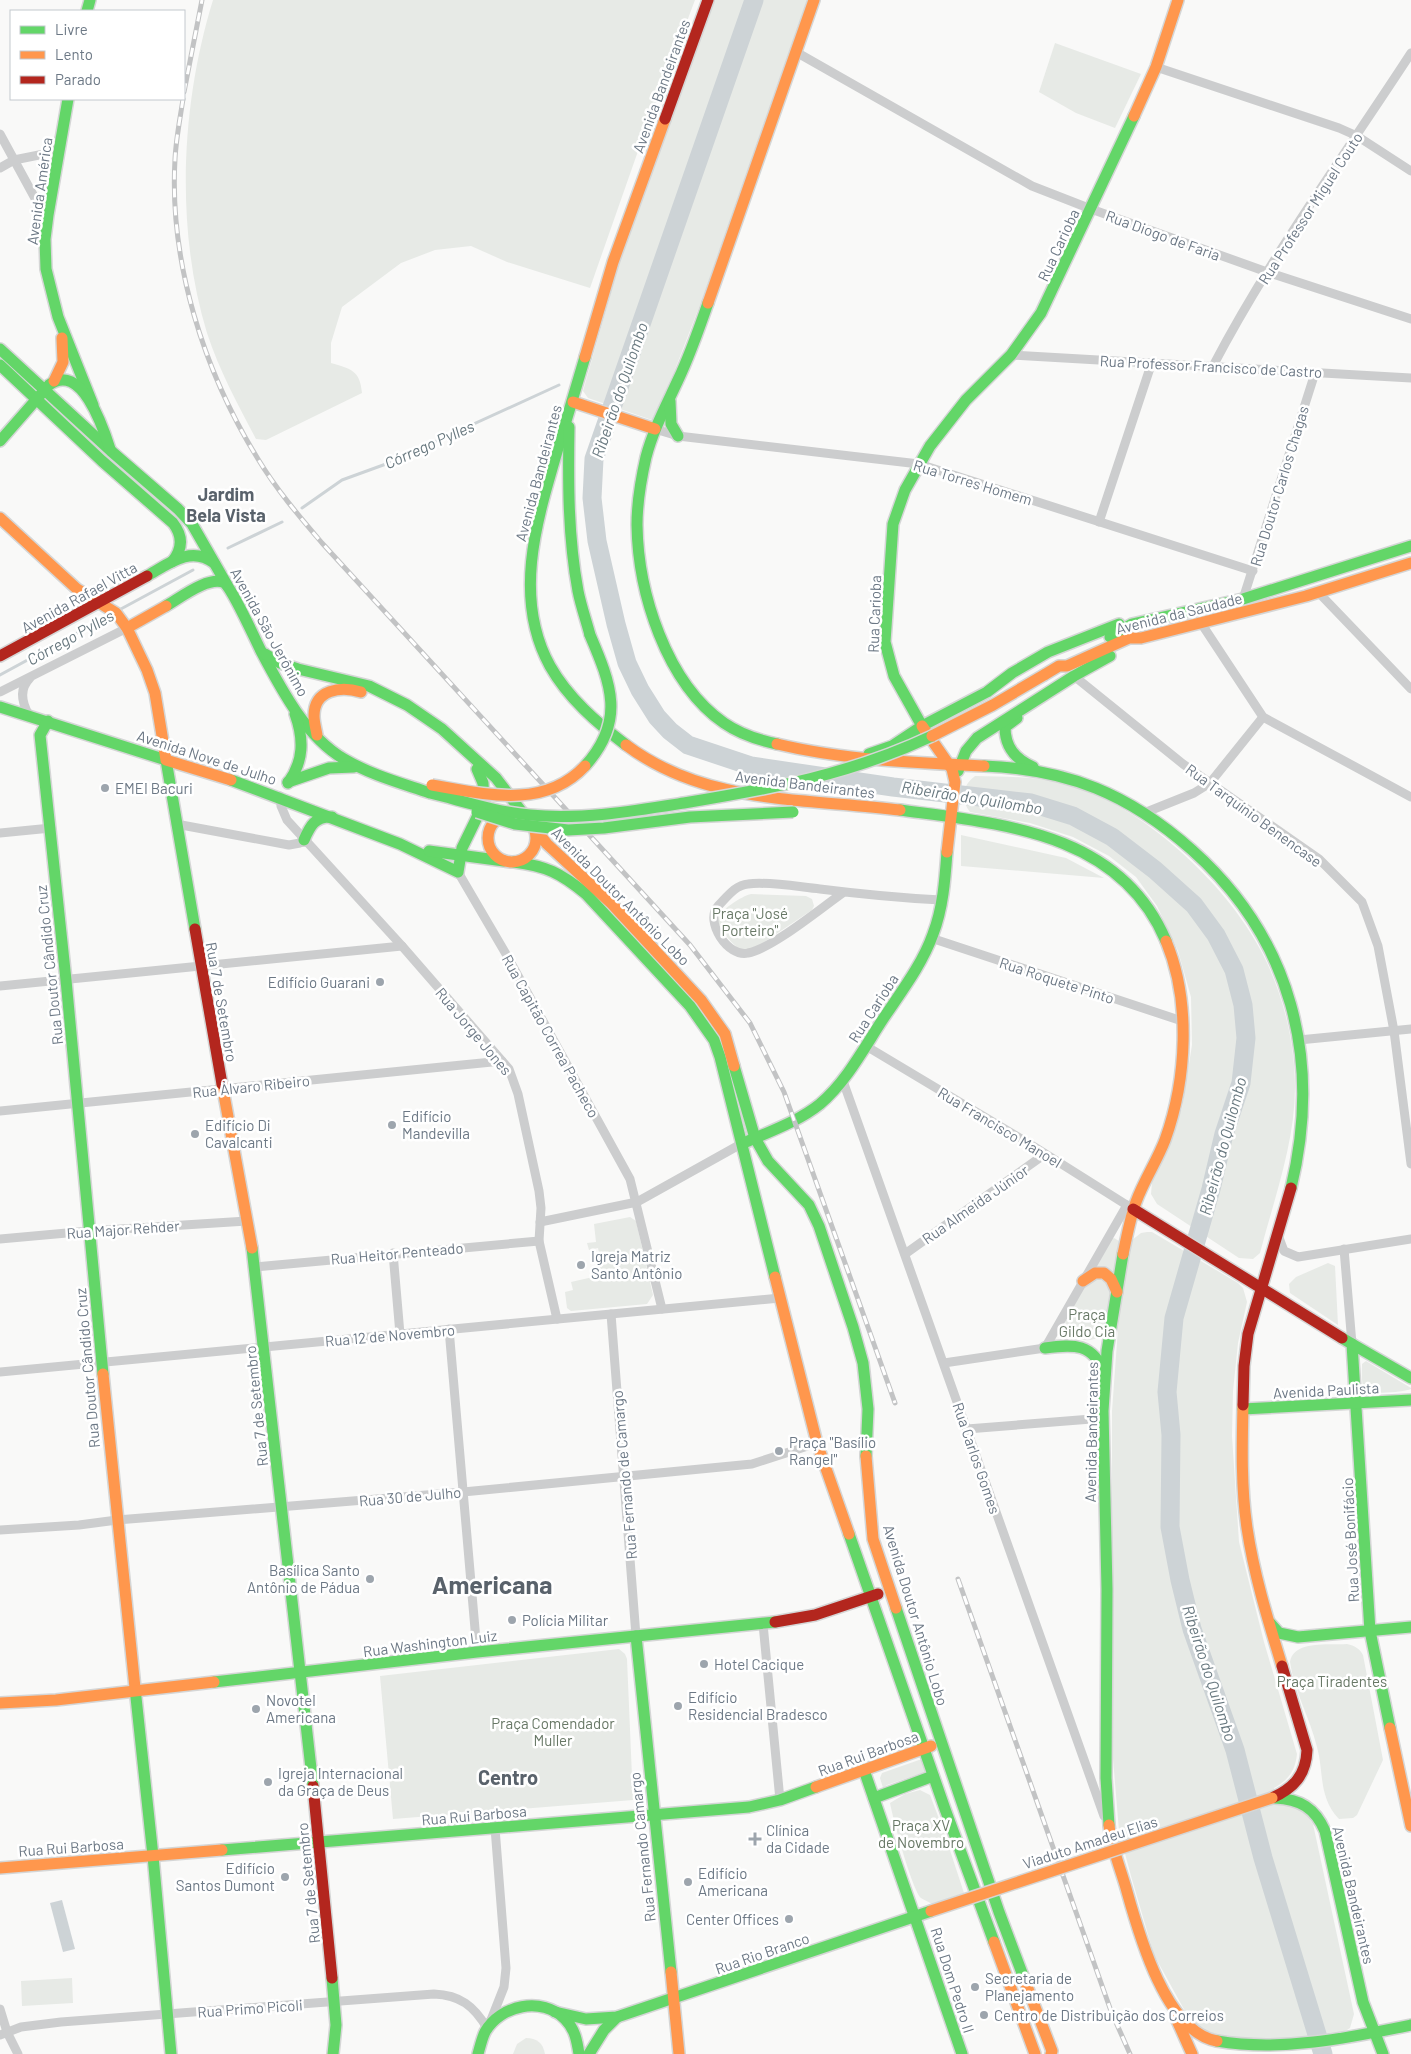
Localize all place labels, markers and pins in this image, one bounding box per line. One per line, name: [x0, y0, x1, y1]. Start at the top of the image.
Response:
place label: EMEI Bacuri: [115, 779, 193, 797]
marker: EMEI Bacuri: [99, 782, 111, 794]
place label: Edifício Guarani: [268, 973, 370, 991]
marker: Edifício Guarani: [374, 976, 386, 988]
place label: Edifício Mandevilla: [402, 1107, 470, 1142]
place label: Edifício Di Cavalcanti: [205, 1116, 273, 1151]
marker: Edifício Mandevilla: [386, 1119, 398, 1131]
marker: Edifício Di Cavalcanti: [189, 1128, 201, 1140]
place label: Igreja Matriz Santo Antônio: [591, 1247, 682, 1282]
marker: Igreja Matriz Santo Antônio: [575, 1259, 587, 1271]
place label: Praça "Basílio Rangel": [789, 1433, 876, 1468]
marker: Praça "Basílio Rangel": [773, 1445, 785, 1457]
place label: Basílica Santo Antônio de Pádua: [247, 1561, 360, 1596]
marker: Basílica Santo Antônio de Pádua: [364, 1573, 376, 1585]
place label: Polícia Militar: [522, 1611, 609, 1629]
marker: Polícia Militar: [506, 1614, 518, 1626]
place label: Hotel Cacique: [714, 1655, 804, 1673]
marker: Hotel Cacique: [698, 1658, 710, 1670]
place label: Edifício Residencial Bradesco: [688, 1688, 828, 1723]
place label: Novotel Americana: [266, 1691, 336, 1726]
marker: Edifício Residencial Bradesco: [672, 1700, 684, 1712]
marker: Novotel Americana: [250, 1703, 262, 1715]
place label: Igreja Internacional da Graça de Deus: [278, 1764, 403, 1799]
marker: Igreja Internacional da Graça de Deus: [262, 1776, 274, 1788]
place label: Clínica da Cidade: [766, 1821, 830, 1856]
marker: Clínica da Cidade: [748, 1832, 762, 1846]
place label: Edifício Santos Dumont: [176, 1859, 275, 1894]
place label: Edifício Americana: [698, 1864, 768, 1899]
marker: Edifício Santos Dumont: [279, 1871, 291, 1883]
marker: Edifício Americana: [682, 1876, 694, 1888]
place label: Center Offices: [686, 1910, 779, 1928]
marker: Center Offices: [783, 1913, 795, 1925]
place label: Secretaria de Planejamento: [985, 1969, 1074, 2004]
marker: Secretaria de Planejamento: [969, 1981, 981, 1993]
place label: Centro de Distribuição dos Correios: [994, 2006, 1224, 2024]
marker: Centro de Distribuição dos Correios: [978, 2009, 990, 2021]

